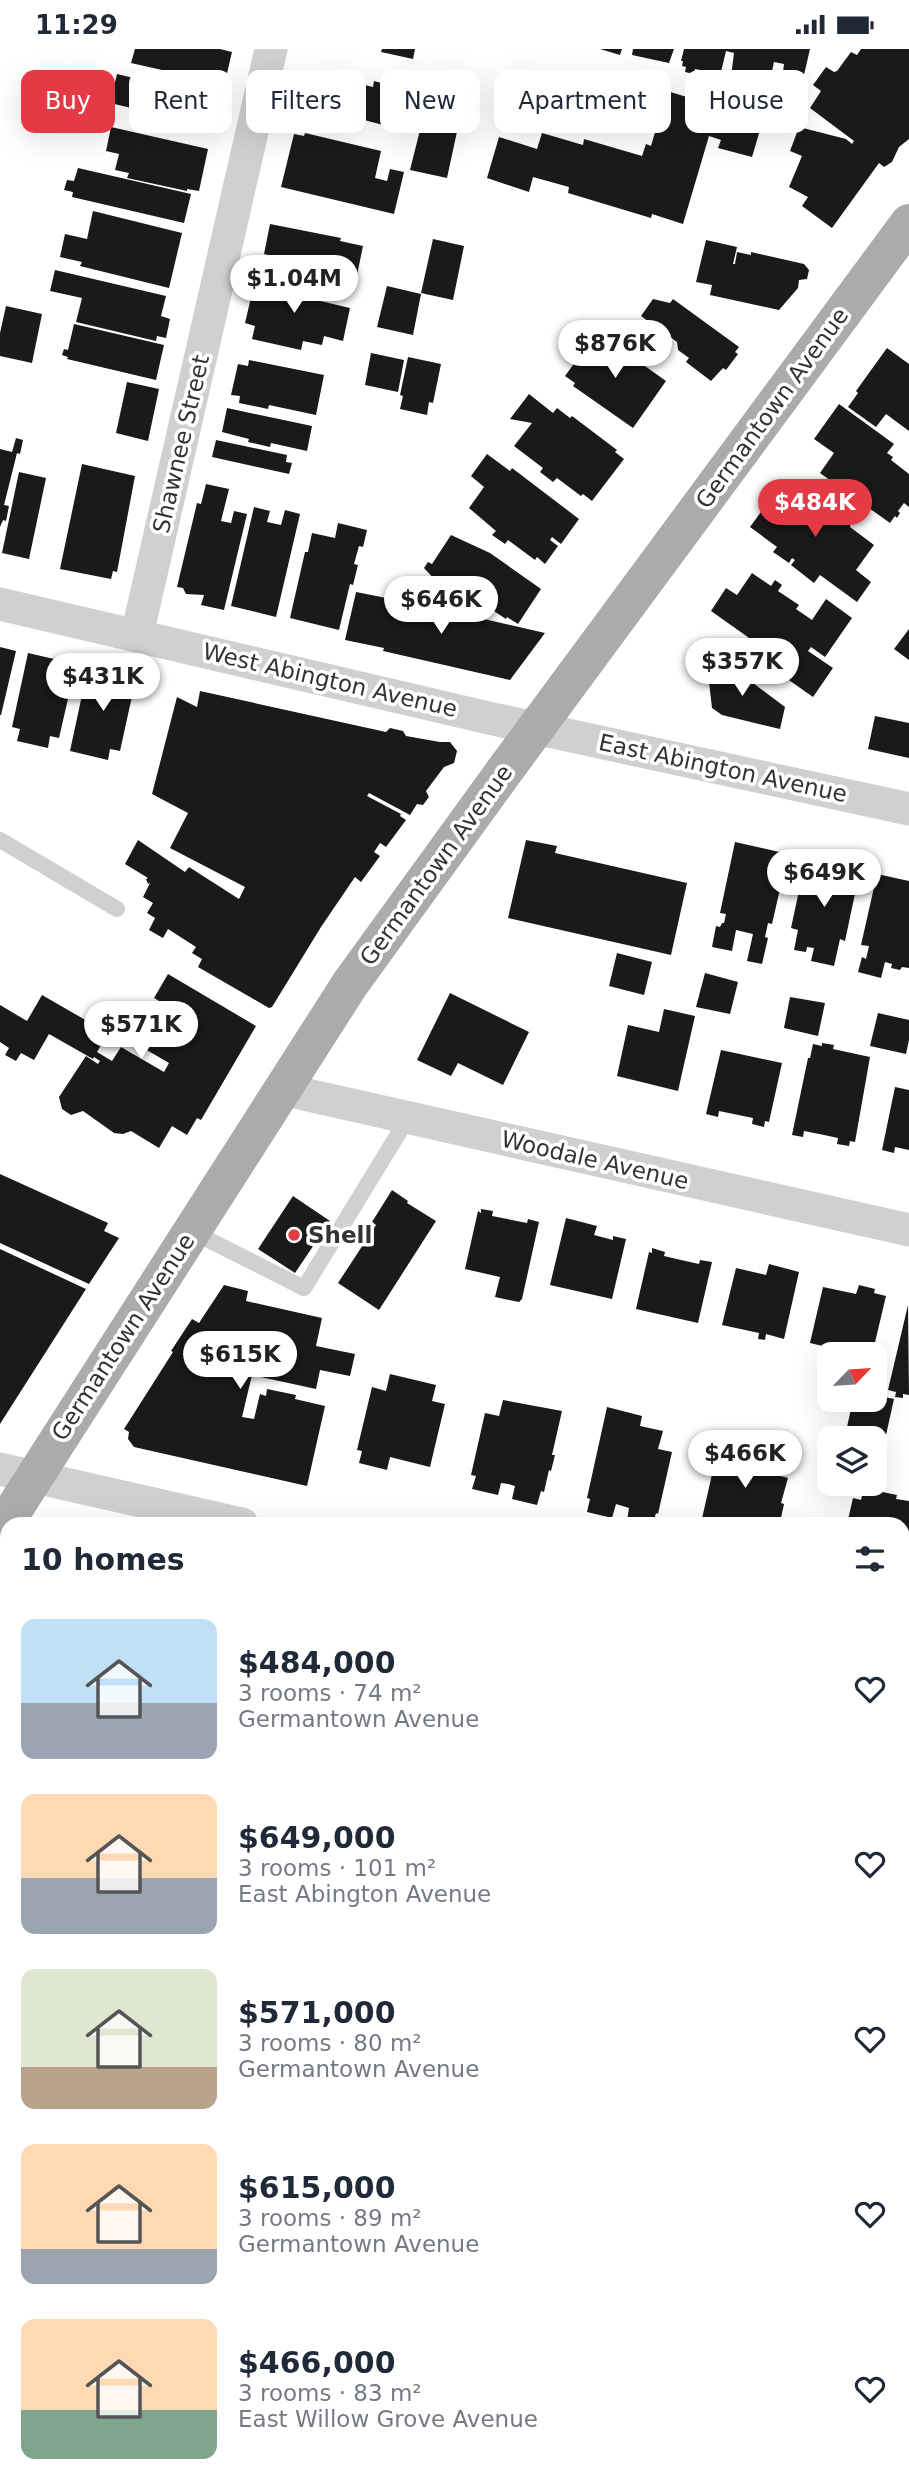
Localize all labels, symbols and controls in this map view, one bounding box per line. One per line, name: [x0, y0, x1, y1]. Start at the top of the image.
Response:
text: 11:29: [35, 10, 118, 40]
chip: Buy: [21, 70, 115, 133]
chip: Rent: [129, 70, 232, 133]
chip: Filters: [246, 70, 366, 133]
chip: New: [380, 70, 480, 133]
chip: Apartment: [494, 70, 671, 133]
chip: House: [685, 70, 808, 133]
pin: $1.04M: [237, 255, 351, 315]
text: $1.04M: [246, 265, 342, 291]
street label: Germantown Avenue: [691, 303, 853, 513]
pin: $876K: [566, 321, 664, 380]
text: $876K: [574, 330, 656, 356]
street label: Shawnee Street: [148, 352, 214, 536]
pin: $484K: [766, 479, 864, 539]
text: $484K: [774, 489, 856, 515]
pin: $646K: [392, 577, 490, 636]
text: $646K: [400, 586, 482, 612]
street label: West Abington Avenue: [200, 638, 460, 722]
pin: $357K: [693, 639, 791, 698]
text: $357K: [701, 648, 783, 674]
pin: $431K: [54, 653, 152, 713]
text: $431K: [62, 663, 144, 689]
street label: East Abington Avenue: [596, 729, 850, 807]
street label: Germantown Avenue: [355, 760, 517, 970]
pin: $649K: [775, 849, 873, 909]
text: $649K: [783, 859, 865, 885]
pin: $571K: [92, 1002, 190, 1061]
text: $571K: [100, 1011, 182, 1037]
street label: Woodale Avenue: [499, 1126, 691, 1194]
place label: Shell: [308, 1222, 372, 1248]
marker: Shell: [286, 1227, 302, 1243]
street label: Germantown Avenue: [46, 1229, 200, 1445]
pin: $615K: [191, 1331, 289, 1391]
text: $615K: [199, 1341, 281, 1367]
north arrow: [817, 1342, 887, 1412]
map controls: [817, 1342, 887, 1496]
button: layers: [817, 1426, 887, 1496]
pin: $466K: [696, 1431, 794, 1490]
text: $466K: [704, 1440, 786, 1466]
icon: filters: [851, 1540, 889, 1578]
text: 10 homes: [21, 1542, 185, 1577]
text: $484,000: [238, 1645, 396, 1680]
icon: home: [77, 1647, 161, 1731]
icon: heart: [851, 1670, 889, 1708]
text: 3 rooms · 74 m²: [238, 1680, 422, 1706]
text: Germantown Avenue: [238, 1706, 479, 1732]
text: $649,000: [238, 1820, 396, 1855]
icon: home: [77, 1822, 161, 1906]
icon: heart: [851, 1845, 889, 1883]
text: 3 rooms · 101 m²: [238, 1855, 436, 1881]
text: East Abington Avenue: [238, 1881, 491, 1907]
text: $571,000: [238, 1995, 396, 2030]
icon: home: [77, 1997, 161, 2081]
icon: heart: [851, 2020, 889, 2058]
text: 3 rooms · 80 m²: [238, 2030, 422, 2056]
text: Germantown Avenue: [238, 2056, 479, 2082]
text: $615,000: [238, 2170, 396, 2205]
icon: home: [77, 2172, 161, 2256]
icon: heart: [851, 2195, 889, 2233]
text: 3 rooms · 89 m²: [238, 2205, 422, 2231]
text: Germantown Avenue: [238, 2231, 479, 2257]
text: $466,000: [238, 2345, 396, 2380]
icon: home: [77, 2347, 161, 2431]
icon: heart: [851, 2370, 889, 2408]
text: 3 rooms · 83 m²: [238, 2380, 422, 2406]
text: East Willow Grove Avenue: [238, 2406, 538, 2432]

